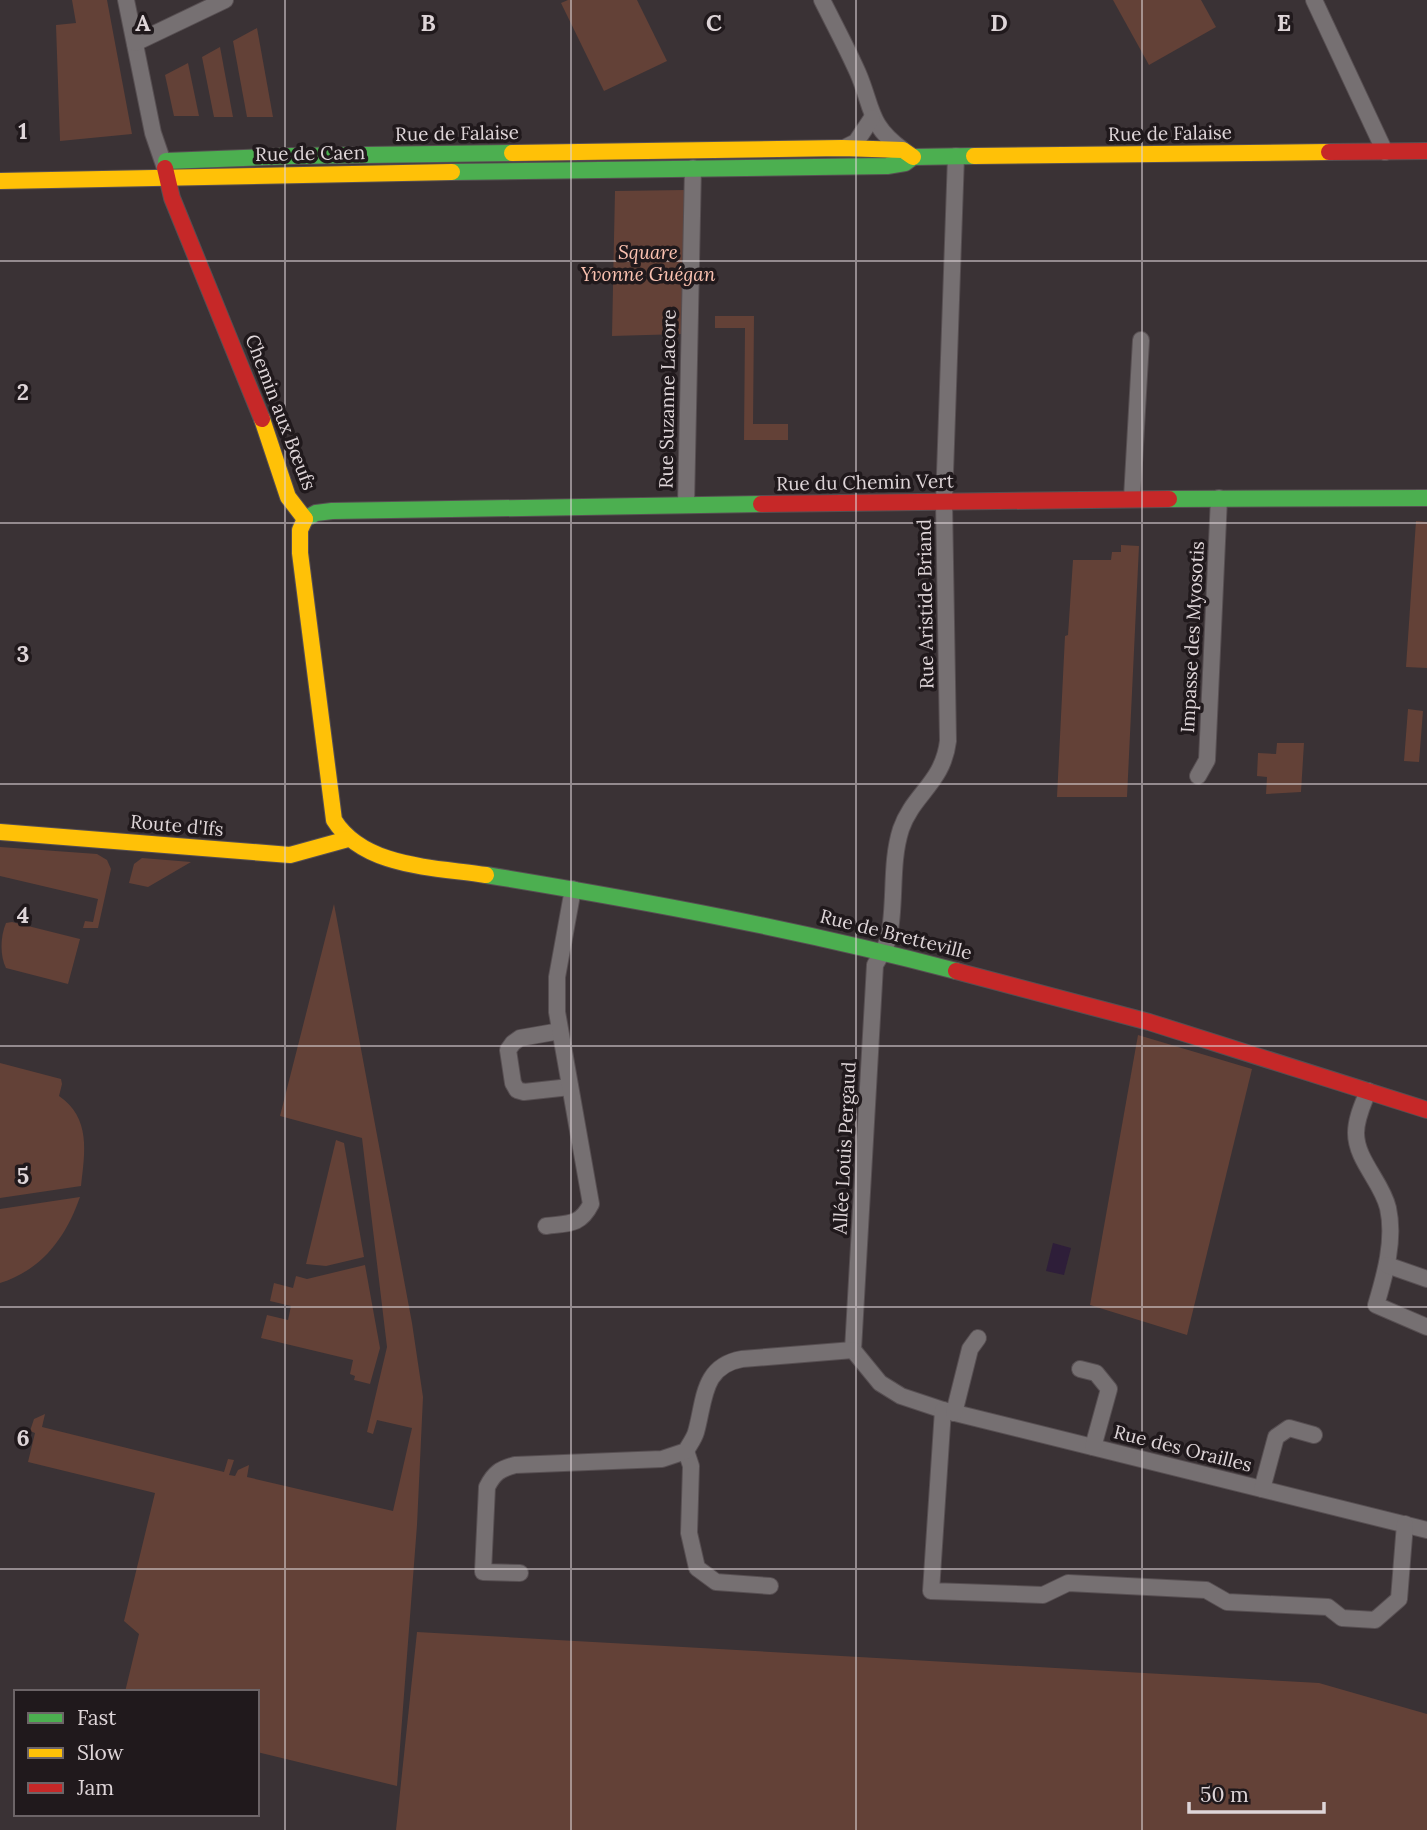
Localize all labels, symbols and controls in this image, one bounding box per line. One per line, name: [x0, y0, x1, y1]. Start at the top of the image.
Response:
text: A: [135, 8, 151, 37]
text: B: [420, 8, 436, 37]
text: C: [706, 8, 722, 37]
text: D: [990, 8, 1008, 37]
text: E: [1277, 8, 1291, 37]
text: 1: [18, 116, 28, 145]
street label: Rue de Falaise: [395, 120, 519, 146]
street label: Rue de Falaise: [1108, 120, 1232, 146]
street label: Rue de Caen: [255, 140, 365, 166]
park label: Square Yvonne Guégan: [581, 240, 716, 286]
street label: Rue Suzanne Lacore: [653, 309, 681, 489]
street label: Chemin aux Bœufs: [240, 331, 322, 494]
text: 2: [17, 377, 29, 406]
street label: Rue du Chemin Vert: [776, 468, 955, 496]
street label: Rue Aristide Briand: [912, 519, 938, 689]
street label: Impasse des Myosotis: [1175, 540, 1209, 734]
text: 3: [17, 639, 29, 668]
street label: Route d'Ifs: [129, 809, 225, 841]
text: 4: [17, 900, 29, 929]
street label: Rue de Bretteville: [817, 904, 975, 964]
street label: Allée Louis Pergaud: [827, 1061, 861, 1236]
text: 5: [17, 1161, 29, 1190]
street label: Rue des Orailles: [1111, 1419, 1255, 1477]
text: 6: [16, 1423, 30, 1452]
legend: [14, 1690, 259, 1816]
text: Fast: [77, 1704, 117, 1731]
text: Slow: [77, 1739, 124, 1766]
scale bar: [1189, 1770, 1324, 1814]
text: Jam: [76, 1774, 114, 1801]
text: 50 m: [1200, 1781, 1249, 1808]

